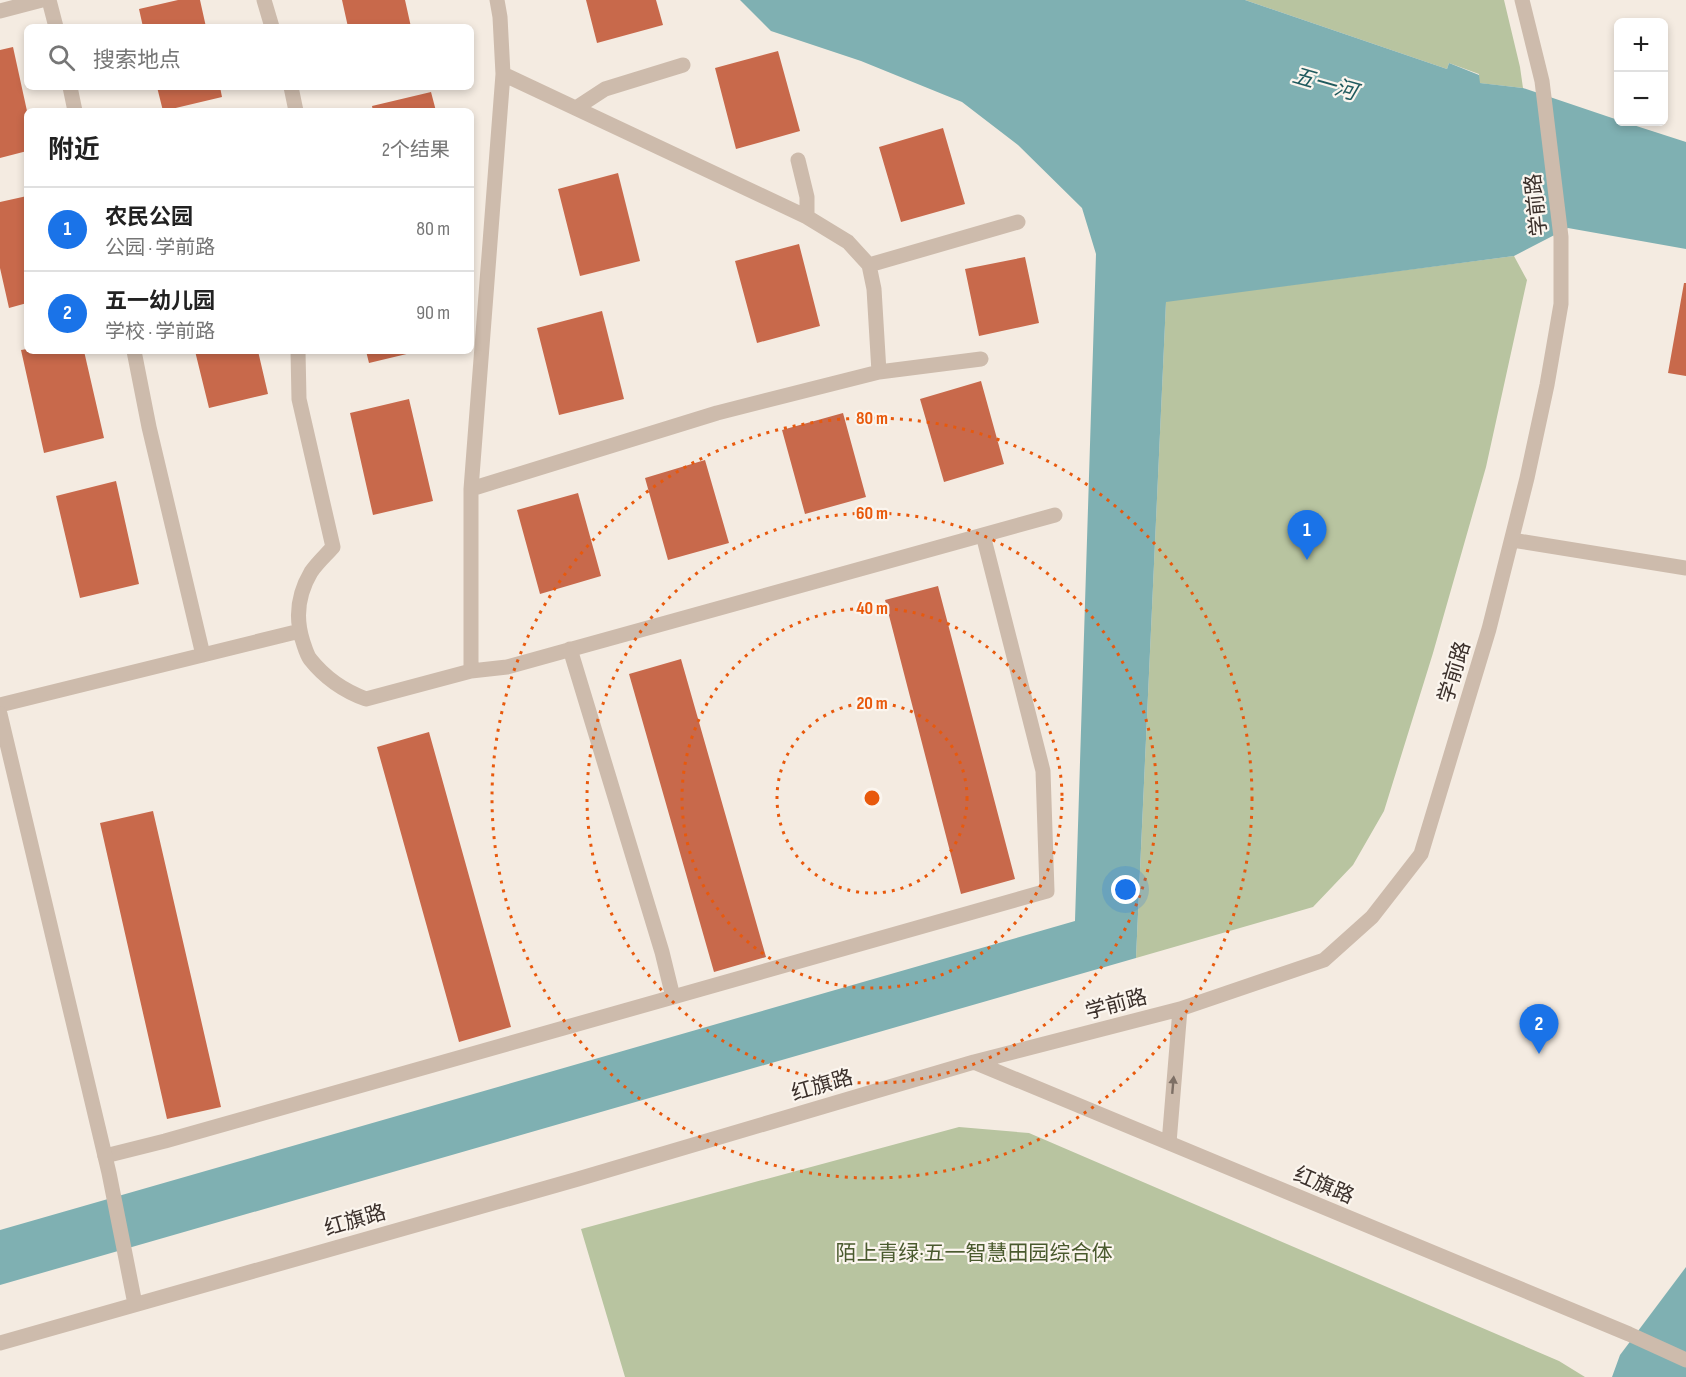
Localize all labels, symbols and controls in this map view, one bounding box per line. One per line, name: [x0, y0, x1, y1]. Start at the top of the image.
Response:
map controls: [1614, 18, 1668, 126]
button: +: [1614, 18, 1668, 72]
search box: [24, 24, 474, 90]
icon: search: [45, 41, 78, 74]
text: 搜索地点: [93, 47, 181, 74]
water label: 五一河: [1289, 62, 1364, 108]
button: −: [1614, 72, 1668, 126]
text: 附近: [48, 135, 100, 166]
text: 2个结果: [382, 138, 450, 162]
street label: 学前路: [1521, 172, 1552, 238]
text: 农民公园: [105, 204, 193, 231]
text: 1: [64, 217, 71, 241]
text: 80 m: [416, 217, 450, 241]
text: 公园 · 学前路: [105, 236, 215, 260]
text: 五一幼儿园: [105, 288, 215, 315]
text: 2: [63, 301, 72, 325]
text: 90 m: [416, 301, 450, 325]
text: 学校 · 学前路: [105, 320, 215, 344]
text: 80 m: [856, 408, 888, 429]
text: 60 m: [856, 503, 888, 524]
pin: 1: [1288, 510, 1326, 560]
text: 40 m: [856, 598, 888, 619]
street label: 学前路: [1433, 638, 1476, 706]
text: 20 m: [856, 693, 888, 714]
centre of rings: [862, 788, 882, 808]
your location: [1111, 875, 1140, 904]
street label: 学前路: [1082, 984, 1150, 1025]
pin: 2: [1520, 1004, 1558, 1054]
street label: 红旗路: [788, 1065, 856, 1106]
one-way arrow: [1169, 1075, 1178, 1094]
street label: 红旗路: [1290, 1162, 1358, 1209]
street label: 红旗路: [321, 1200, 389, 1241]
park label: 陌上青绿·五一智慧田园综合体: [835, 1241, 1113, 1266]

